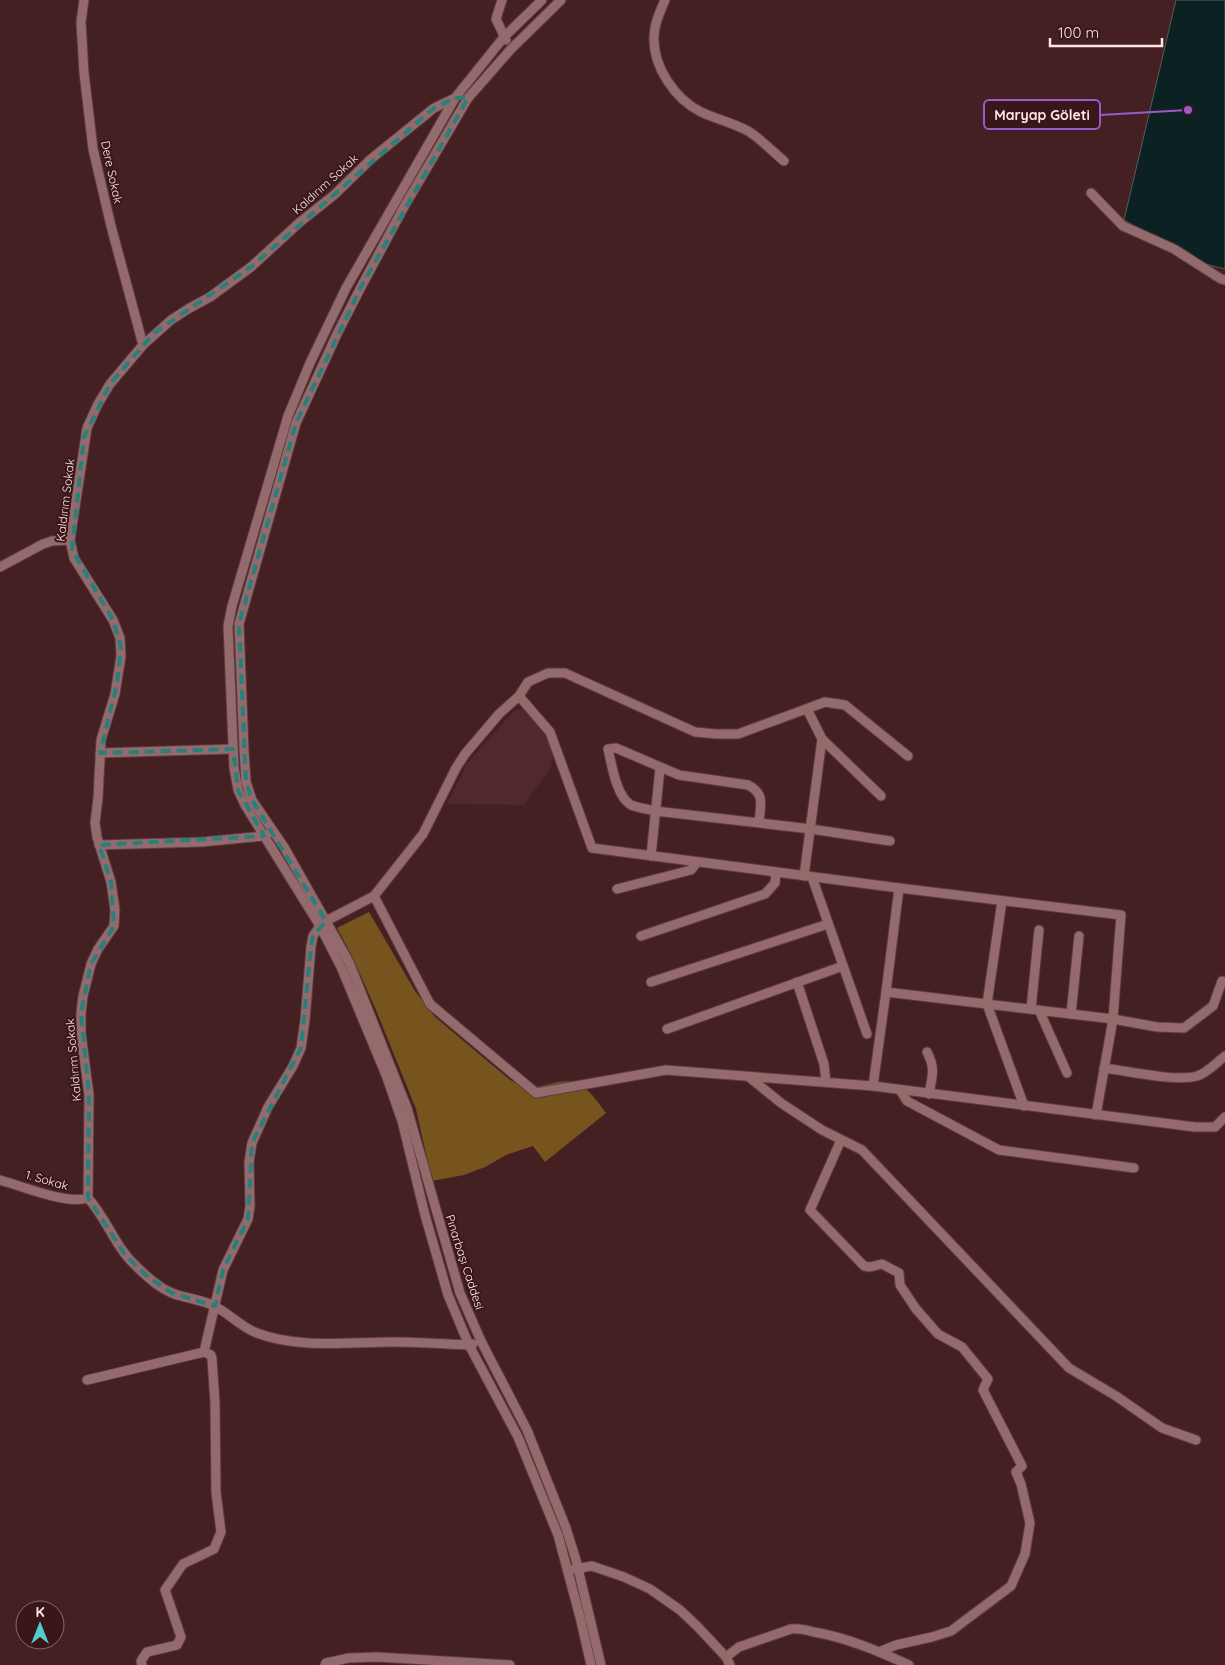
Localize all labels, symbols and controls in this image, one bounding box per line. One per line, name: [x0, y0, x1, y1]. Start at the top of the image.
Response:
scale bar: [1050, 15, 1162, 47]
text: 100 m: [1058, 23, 1099, 42]
callout: Maryap Göleti: [984, 100, 1100, 129]
text: Maryap Göleti: [994, 106, 1090, 124]
street label: Dere Sokak: [98, 139, 126, 205]
street label: Kaldırım Sokak: [289, 151, 361, 217]
street label: Kaldırım Sokak: [52, 458, 78, 542]
street label: Kaldırım Sokak: [62, 1018, 84, 1102]
street label: 1. Sokak: [24, 1167, 70, 1193]
street label: Pınarbaşı Caddesi: [443, 1213, 487, 1311]
north arrow: [15, 1600, 65, 1650]
text: K: [35, 1603, 45, 1621]

